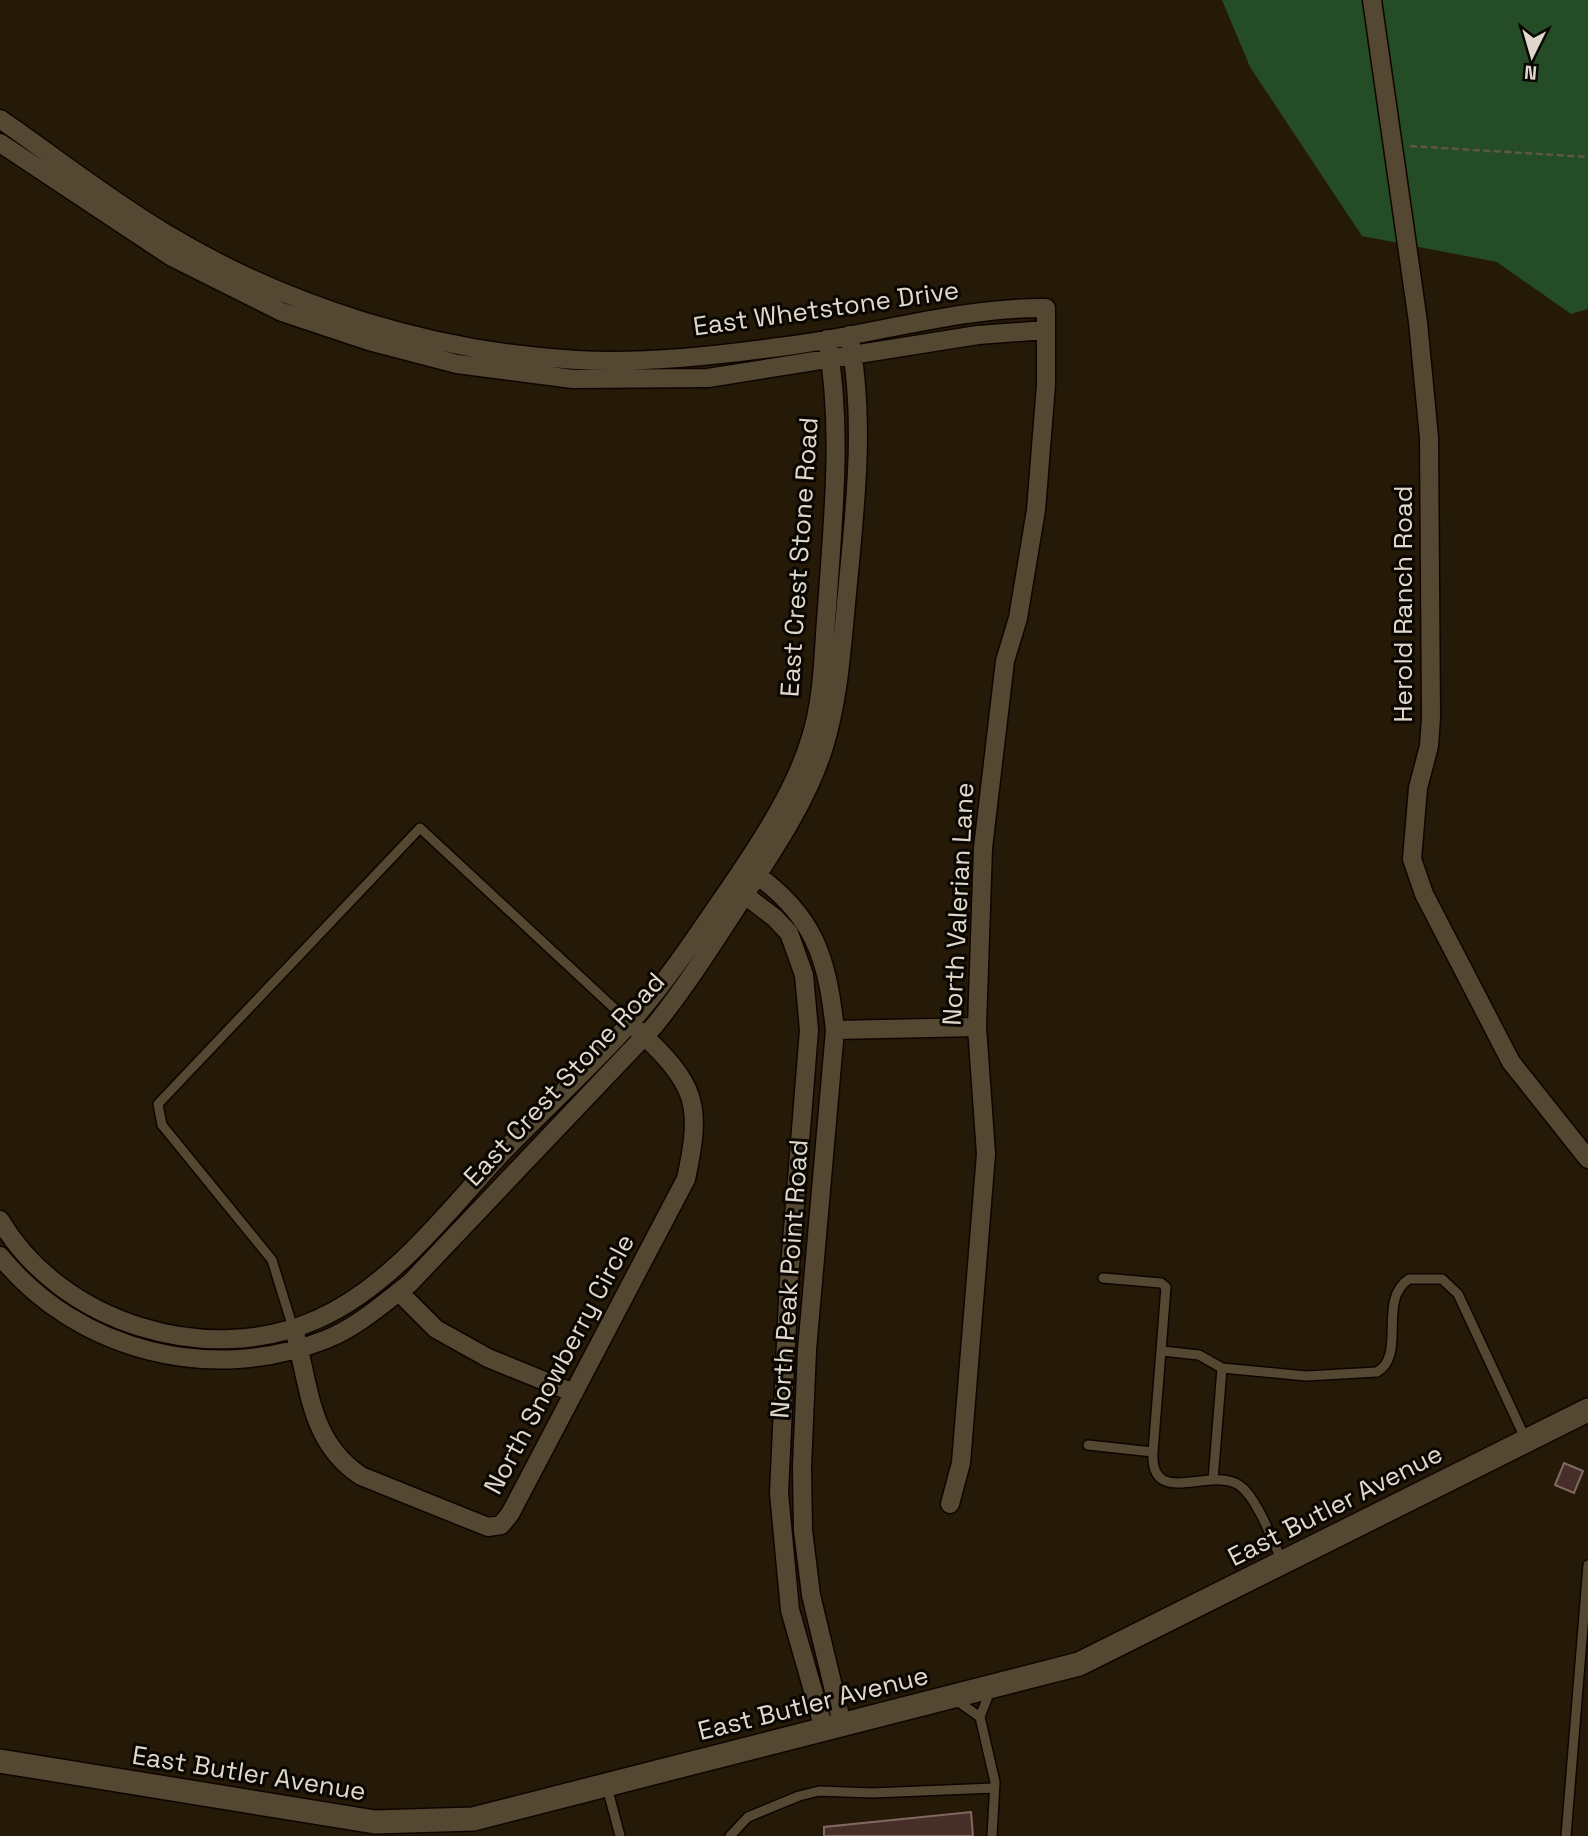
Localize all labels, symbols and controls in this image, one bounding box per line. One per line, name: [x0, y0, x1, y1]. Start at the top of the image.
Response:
north arrow: [1497, 21, 1567, 91]
text: N: [1523, 59, 1538, 85]
street label: East Whetstone Drive: [691, 273, 961, 343]
street label: East Crest Stone Road: [772, 416, 826, 698]
street label: Herold Ranch Road: [1386, 486, 1420, 722]
street label: North Valerian Lane: [935, 782, 981, 1026]
street label: East Crest Stone Road: [456, 965, 672, 1193]
street label: North Peak Point Road: [762, 1138, 816, 1420]
street label: North Snowberry Circle: [476, 1228, 642, 1500]
street label: East Butler Avenue: [1222, 1436, 1448, 1574]
street label: East Butler Avenue: [694, 1658, 932, 1748]
street label: East Butler Avenue: [130, 1738, 368, 1808]

